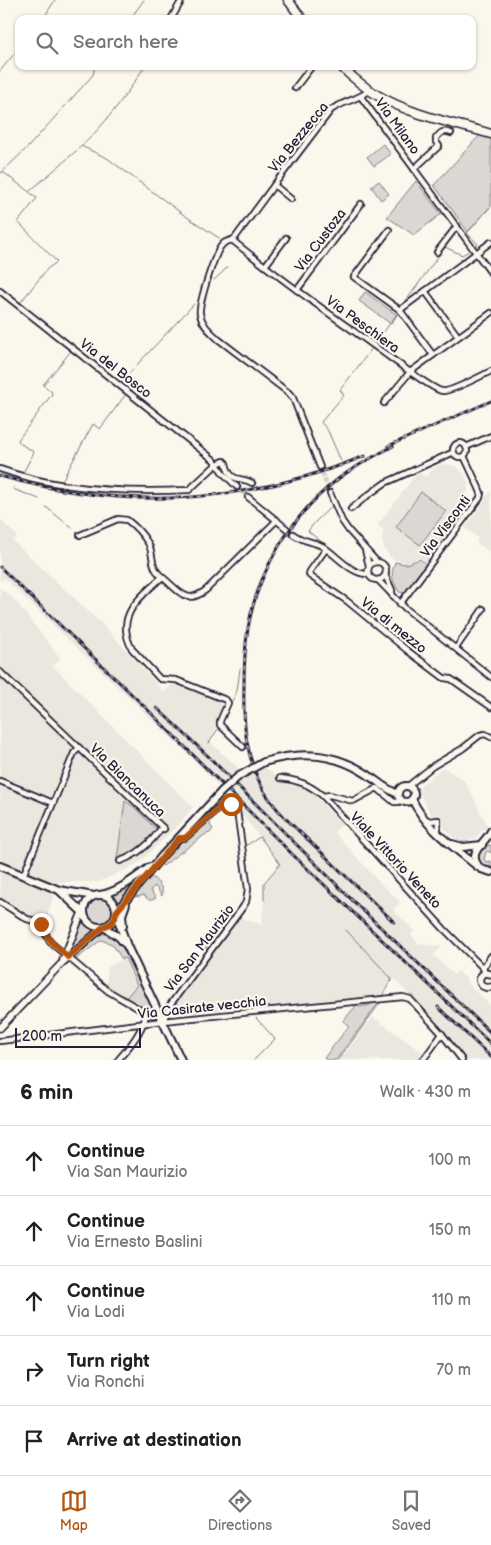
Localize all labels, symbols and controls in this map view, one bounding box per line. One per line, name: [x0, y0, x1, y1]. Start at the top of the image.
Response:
search box: [15, 15, 476, 70]
icon: search: [33, 29, 61, 57]
text: Search here: [73, 31, 178, 54]
street label: Via Milano: [371, 95, 424, 158]
street label: Via Bezzecca: [265, 99, 332, 176]
street label: Via Custoza: [291, 205, 350, 275]
street label: Via Peschiera: [323, 292, 403, 357]
street label: Via del Bosco: [76, 335, 155, 402]
street label: Via Visconti: [417, 492, 474, 561]
street label: Via di mezzo: [357, 594, 430, 657]
street label: Via Biancanuca: [86, 740, 169, 821]
route start: [220, 793, 243, 816]
street label: Viale Vittorio Veneto: [346, 808, 445, 912]
street label: Via San Maurizio: [161, 901, 238, 996]
route end: [30, 913, 53, 936]
street label: Via Casirate vecchia: [137, 992, 267, 1023]
scale bar: [15, 1025, 141, 1048]
text: 200 m: [22, 1028, 62, 1045]
text: 6 min: [20, 1080, 73, 1105]
text: Walk · 430 m: [380, 1083, 471, 1102]
text: Continue: [67, 1140, 145, 1163]
icon: ahead: [20, 1147, 48, 1175]
text: 100 m: [428, 1151, 471, 1170]
text: Via San Maurizio: [67, 1163, 188, 1182]
text: Continue: [67, 1210, 145, 1233]
icon: ahead: [20, 1217, 48, 1245]
text: 150 m: [429, 1221, 471, 1240]
text: Via Ernesto Baslini: [67, 1233, 203, 1252]
text: Continue: [67, 1280, 145, 1303]
icon: ahead: [20, 1287, 48, 1315]
text: 110 m: [432, 1291, 471, 1310]
text: Via Lodi: [67, 1303, 125, 1322]
text: Turn right: [67, 1350, 150, 1373]
icon: right: [20, 1357, 48, 1385]
text: 70 m: [436, 1361, 471, 1380]
text: Via Ronchi: [67, 1373, 145, 1392]
icon: arrive: [20, 1427, 48, 1455]
text: Arrive at destination: [67, 1429, 242, 1452]
tab: Map: [60, 1487, 88, 1534]
tab: Directions: [208, 1487, 272, 1534]
tab: Saved: [392, 1487, 431, 1534]

